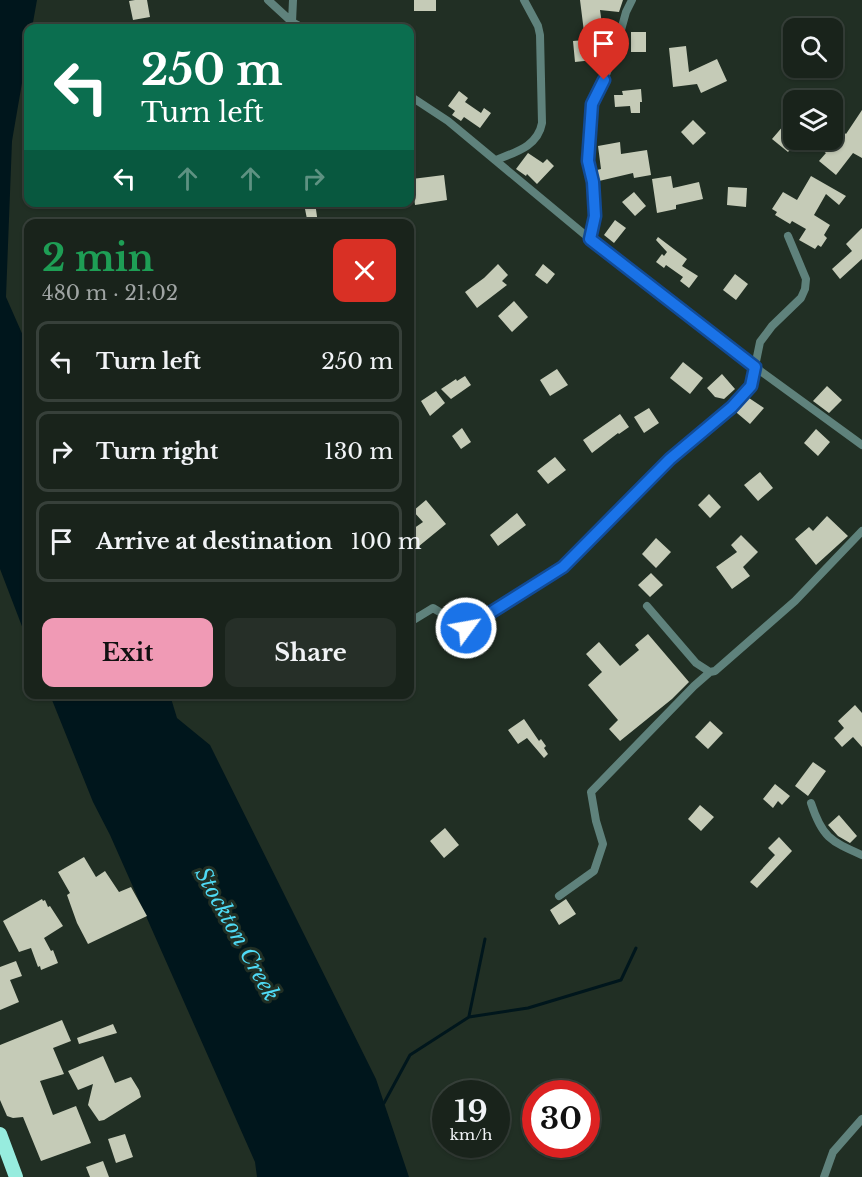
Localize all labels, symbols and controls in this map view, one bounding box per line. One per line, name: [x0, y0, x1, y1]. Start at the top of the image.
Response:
pin: [578, 18, 629, 80]
map controls: [783, 18, 843, 150]
button: search: [783, 18, 843, 78]
icon: arrive: [587, 27, 620, 60]
text: 250 m: [141, 44, 283, 96]
icon: left: [42, 48, 120, 126]
button: layers: [783, 90, 843, 150]
text: Turn left: [141, 96, 264, 129]
icon: left: [108, 162, 141, 195]
icon: ahead: [171, 162, 204, 195]
icon: ahead: [234, 162, 267, 195]
icon: right: [297, 162, 330, 195]
text: 2 min: [42, 236, 154, 281]
button: close: [333, 239, 396, 302]
text: 480 m · 21:02: [42, 281, 178, 305]
icon: left: [45, 345, 78, 378]
text: Turn left: [96, 348, 201, 375]
text: 250 m: [321, 348, 393, 375]
icon: right: [45, 435, 78, 468]
text: Turn right: [96, 438, 218, 465]
text: 130 m: [324, 438, 393, 465]
icon: arrive: [45, 525, 78, 558]
text: Arrive at destination: [96, 528, 333, 555]
text: 100 m: [351, 528, 422, 555]
position arrow: [434, 596, 498, 660]
button: Exit: [42, 618, 213, 687]
button: Share: [225, 618, 396, 687]
water label: Stockton Creek: [189, 862, 285, 1006]
speed limit sign: 30: [522, 1080, 600, 1158]
text: 19: [454, 1093, 488, 1130]
text: km/h: [450, 1125, 492, 1144]

